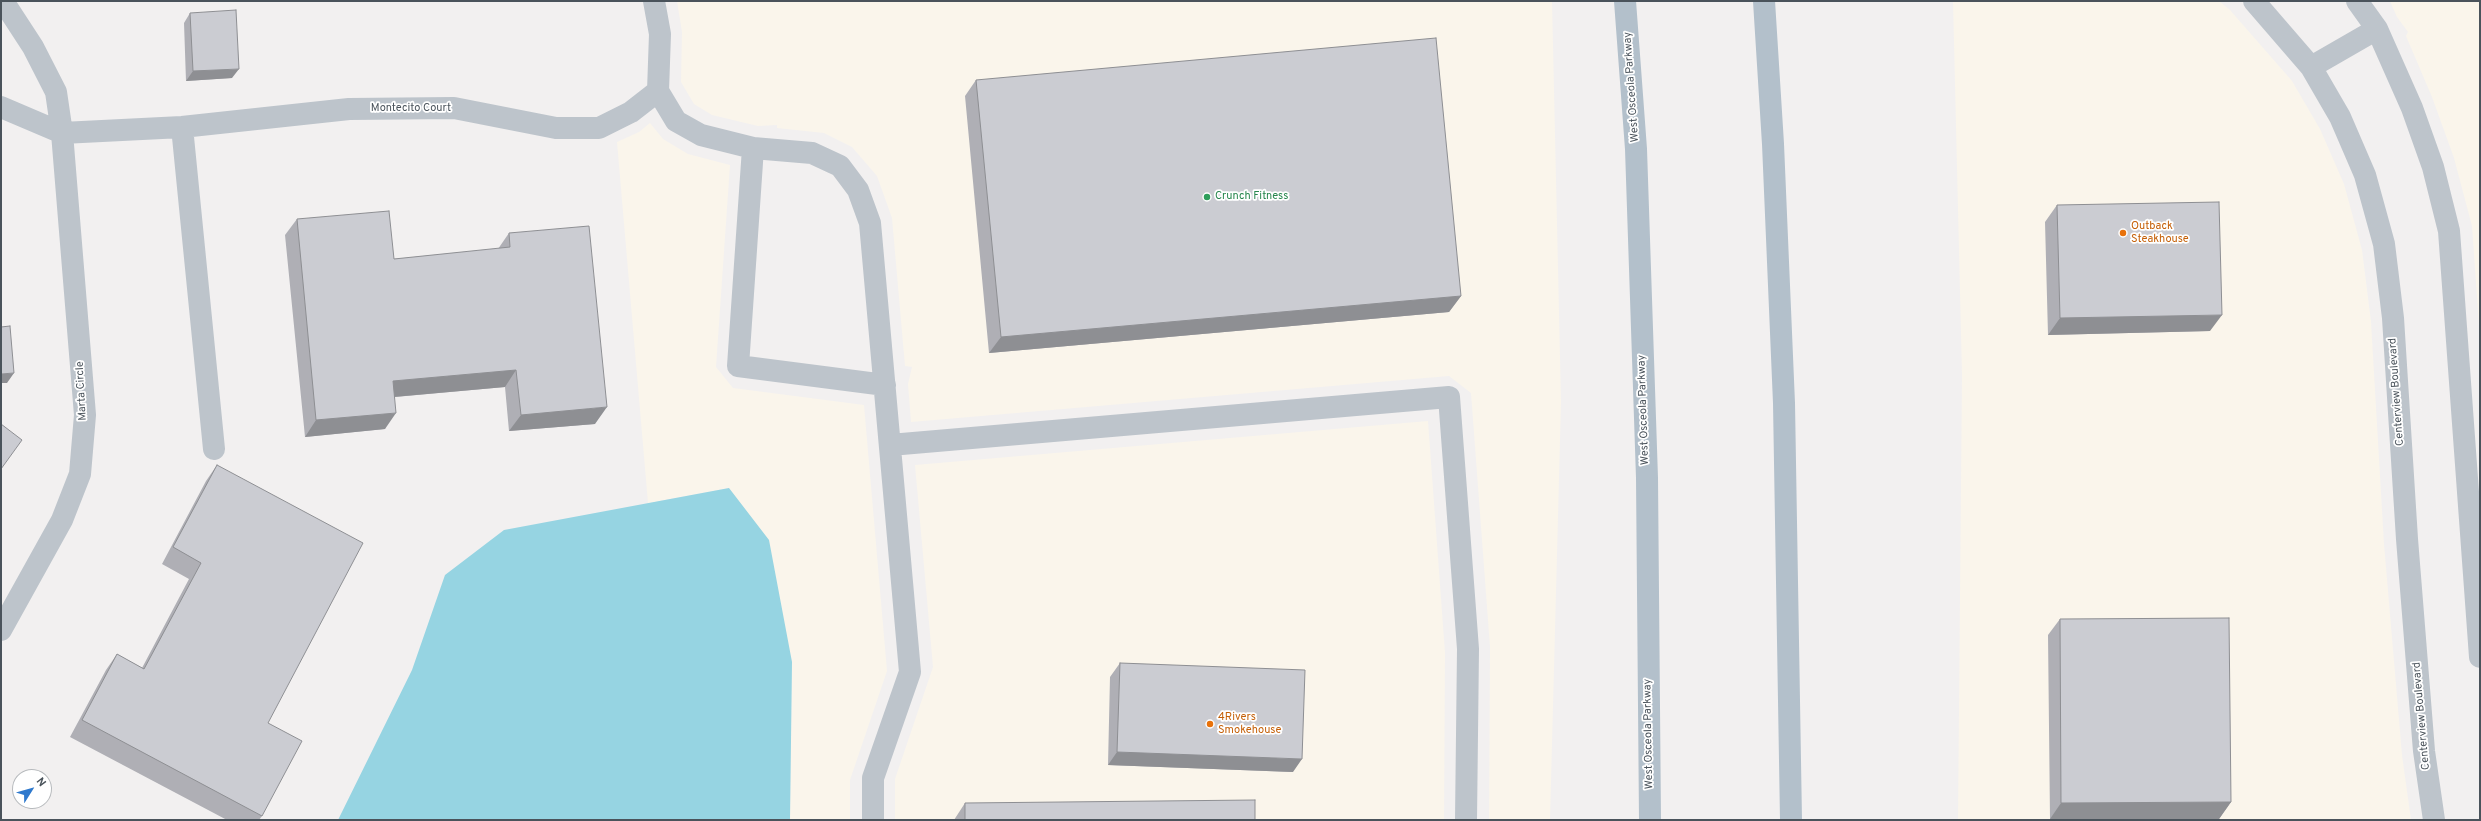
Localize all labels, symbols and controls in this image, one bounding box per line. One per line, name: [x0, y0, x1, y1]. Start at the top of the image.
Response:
street label: West Osceola Parkway: [1622, 31, 1642, 143]
street label: Montecito Court: [371, 102, 451, 116]
place label: Crunch Fitness: [1215, 190, 1288, 204]
marker: Crunch Fitness: [1202, 192, 1212, 202]
place label: Outback Steakhouse: [2131, 220, 2189, 246]
marker: Outback Steakhouse: [2118, 228, 2128, 238]
street label: Centerview Boulevard: [2387, 338, 2407, 446]
street label: West Osceola Parkway: [1635, 355, 1653, 465]
street label: Marta Circle: [74, 361, 90, 421]
street label: Centerview Boulevard: [2411, 662, 2433, 770]
street label: West Osceola Parkway: [1641, 679, 1657, 789]
place label: 4Rivers Smokehouse: [1218, 711, 1281, 737]
marker: 4Rivers Smokehouse: [1205, 719, 1215, 729]
north arrow: [12, 769, 52, 809]
text: N: [33, 775, 49, 790]

